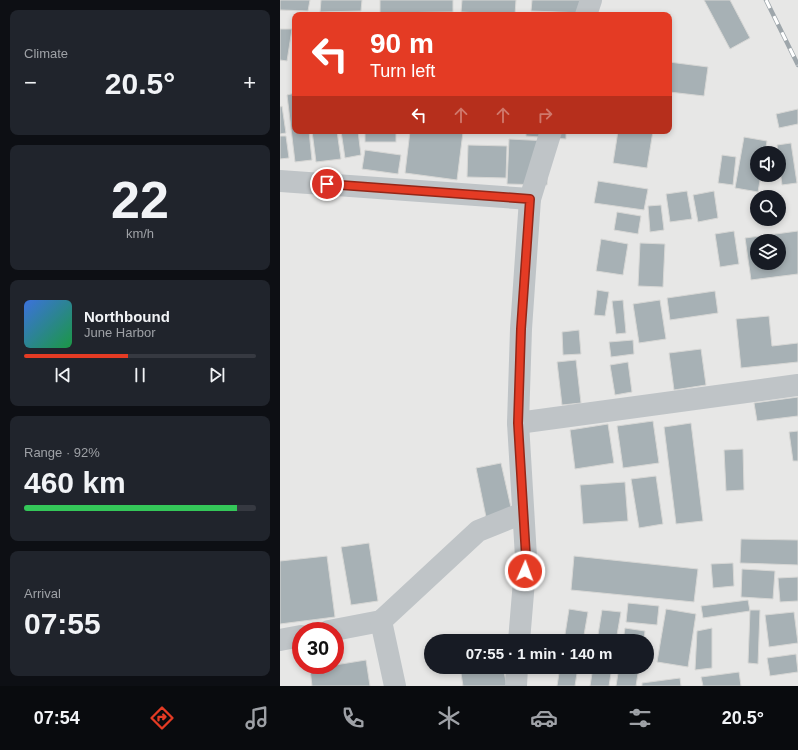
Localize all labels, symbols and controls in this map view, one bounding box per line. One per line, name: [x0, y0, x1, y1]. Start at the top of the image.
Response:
icon: left: [304, 28, 356, 80]
text: 90 m: [370, 28, 434, 59]
text: Climate: [24, 46, 68, 61]
text: Turn left: [370, 61, 435, 81]
text: 20.5°: [105, 67, 175, 100]
text: −: [24, 70, 37, 95]
text: +: [243, 70, 256, 95]
icon: left: [408, 104, 430, 126]
icon: ahead: [450, 104, 472, 126]
icon: ahead: [492, 104, 514, 126]
icon: right: [534, 104, 556, 126]
map controls: [750, 146, 786, 270]
button: sound: [750, 146, 786, 182]
pin: [310, 167, 344, 201]
text: 22: [111, 171, 169, 229]
icon: arrive: [316, 173, 338, 195]
button: search: [750, 190, 786, 226]
text: km/h: [126, 226, 154, 241]
button: layers: [750, 234, 786, 270]
text: Northbound: [84, 308, 170, 325]
text: June Harbor: [84, 325, 156, 340]
icon: previous: [52, 364, 74, 386]
icon: pause: [129, 364, 151, 386]
icon: next: [206, 364, 228, 386]
text: Range · 92%: [24, 445, 100, 460]
text: 460 km: [24, 466, 126, 499]
position arrow: [504, 550, 546, 592]
text: Arrival: [24, 586, 61, 601]
text: 07:55: [24, 607, 101, 640]
speed limit sign: 30: [292, 622, 344, 674]
text: 07:55 · 1 min · 140 m: [466, 645, 612, 662]
icon: directions: [148, 704, 176, 732]
icon: music: [243, 704, 271, 732]
icon: phone: [339, 704, 367, 732]
icon: climate: [435, 704, 463, 732]
icon: car: [530, 704, 558, 732]
icon: filters: [626, 704, 654, 732]
text: 07:54: [34, 708, 80, 728]
text: 20.5°: [722, 708, 764, 728]

